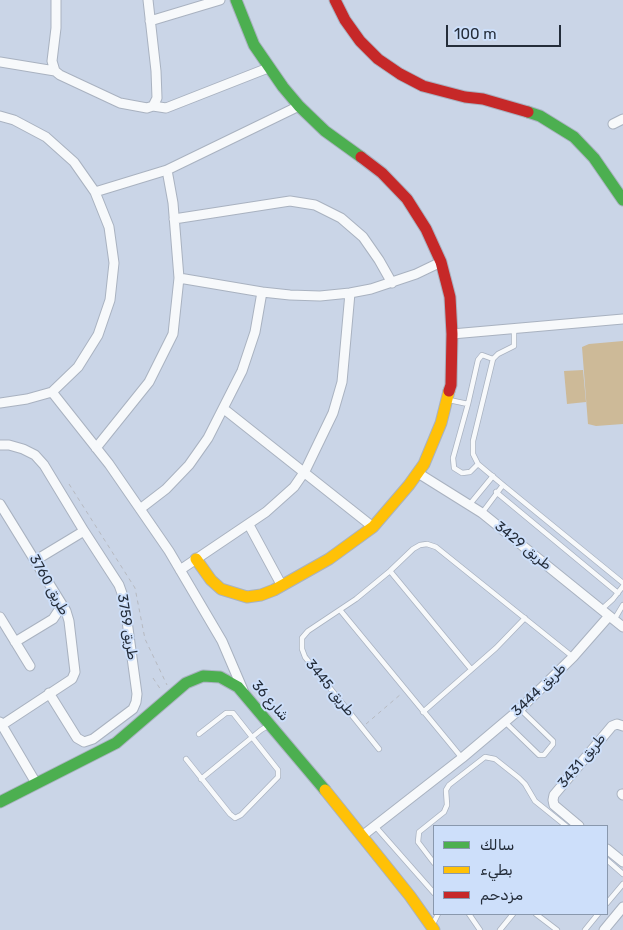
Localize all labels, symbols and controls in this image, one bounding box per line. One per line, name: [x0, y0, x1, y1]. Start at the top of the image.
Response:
scale bar: [448, 15, 563, 47]
text: 100 m: [454, 25, 496, 43]
street label: طريق 3429: [491, 518, 555, 574]
street label: طريق 3760: [25, 552, 73, 618]
street label: طريق 3759: [114, 593, 140, 661]
street label: طريق 3445: [302, 656, 358, 720]
street label: طريق 3444: [508, 660, 570, 720]
street label: شارع 36: [248, 677, 292, 725]
street label: طريق 3431: [555, 731, 609, 791]
legend: [433, 825, 608, 915]
text: سالك: [480, 836, 515, 854]
text: بطيء: [480, 861, 513, 879]
text: مزدحم: [480, 886, 523, 904]

